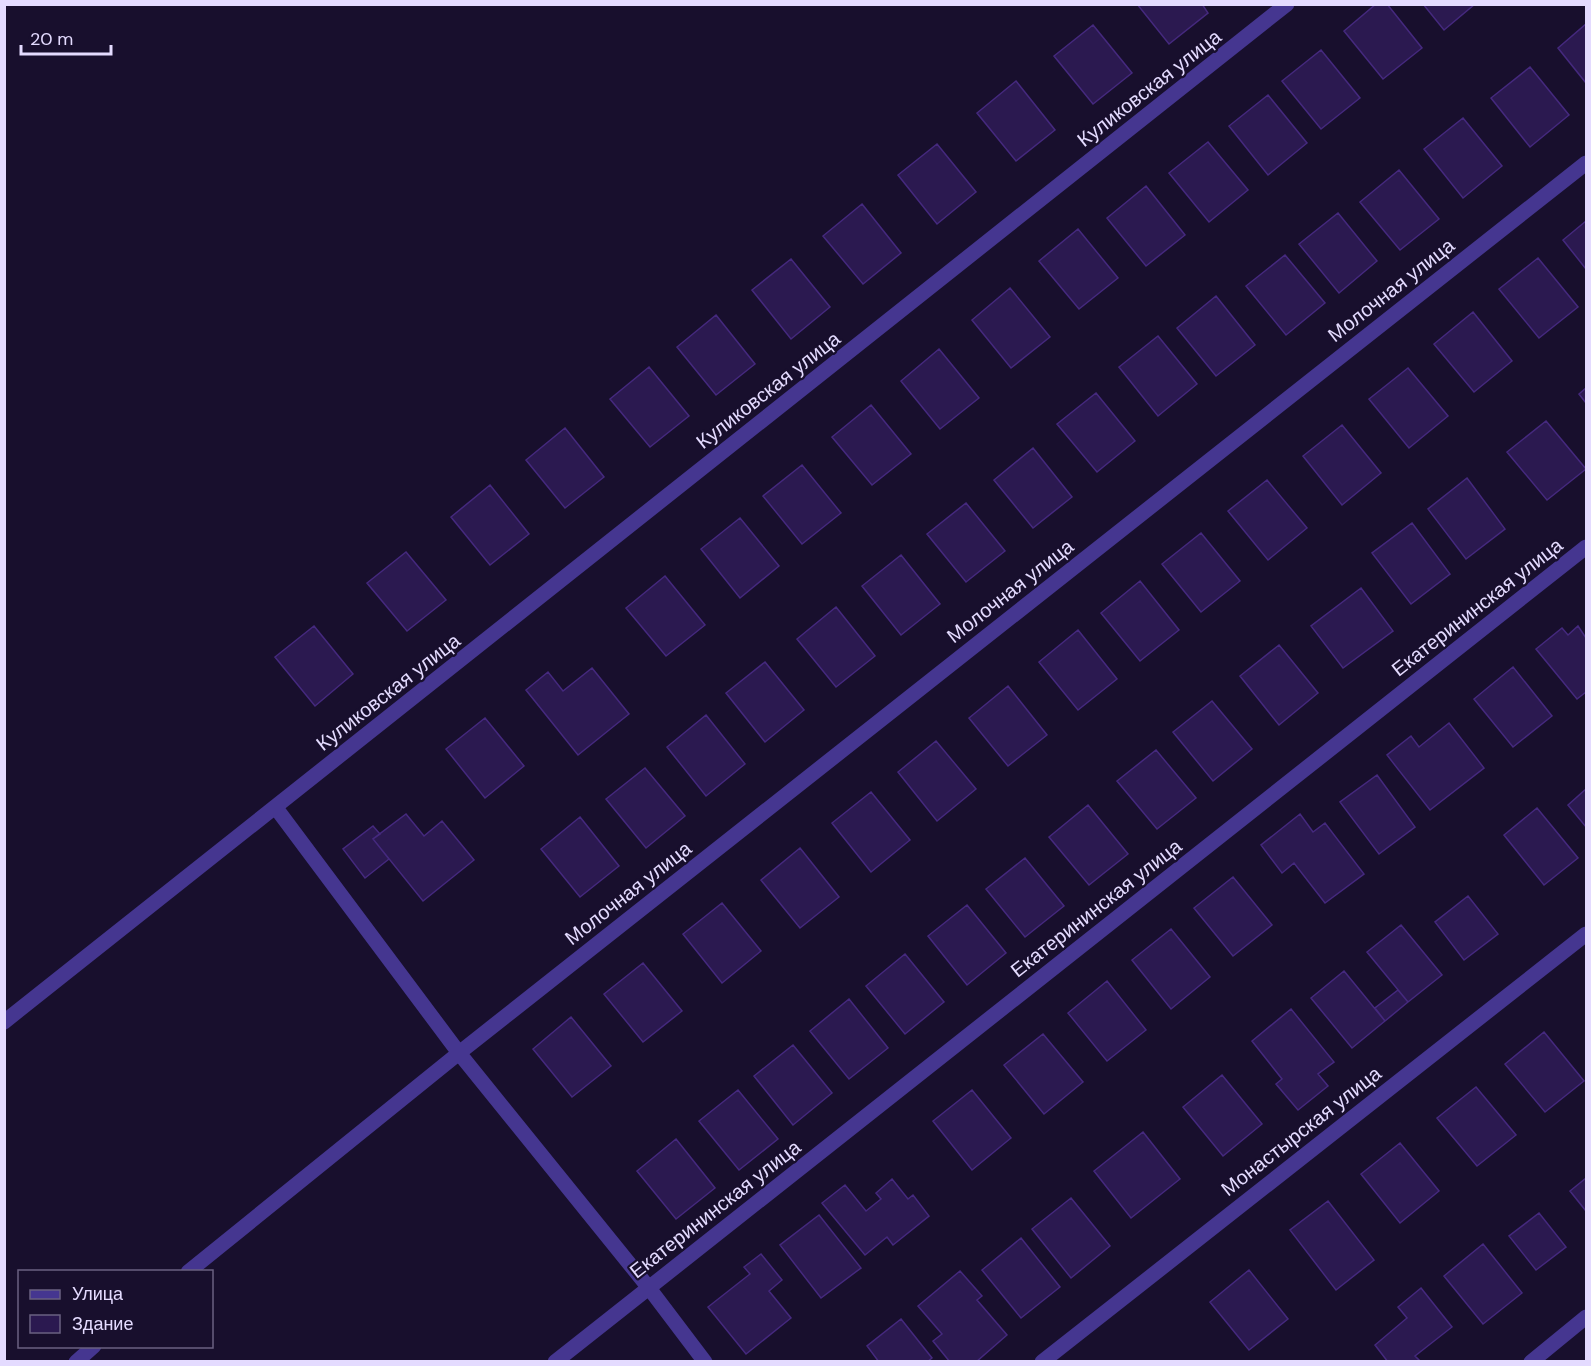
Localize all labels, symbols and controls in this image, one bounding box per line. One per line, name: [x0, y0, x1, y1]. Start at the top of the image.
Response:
scale bar: [21, 18, 111, 56]
street label: Куликовская улица: [1072, 23, 1227, 152]
text: 20 m: [30, 27, 73, 51]
street label: Молочная улица: [1322, 232, 1460, 348]
street label: Куликовская улица: [691, 325, 846, 454]
street label: Екатерининская улица: [1386, 531, 1569, 682]
street label: Молочная улица: [941, 533, 1079, 649]
street label: Куликовская улица: [311, 627, 466, 756]
street label: Екатерининская улица: [1005, 832, 1188, 983]
street label: Молочная улица: [559, 835, 697, 951]
street label: Монастырская улица: [1216, 1060, 1387, 1202]
street label: Екатерининская улица: [624, 1133, 807, 1284]
legend: [18, 1270, 213, 1348]
text: Улица: [72, 1282, 124, 1306]
text: Здание: [72, 1312, 133, 1336]

